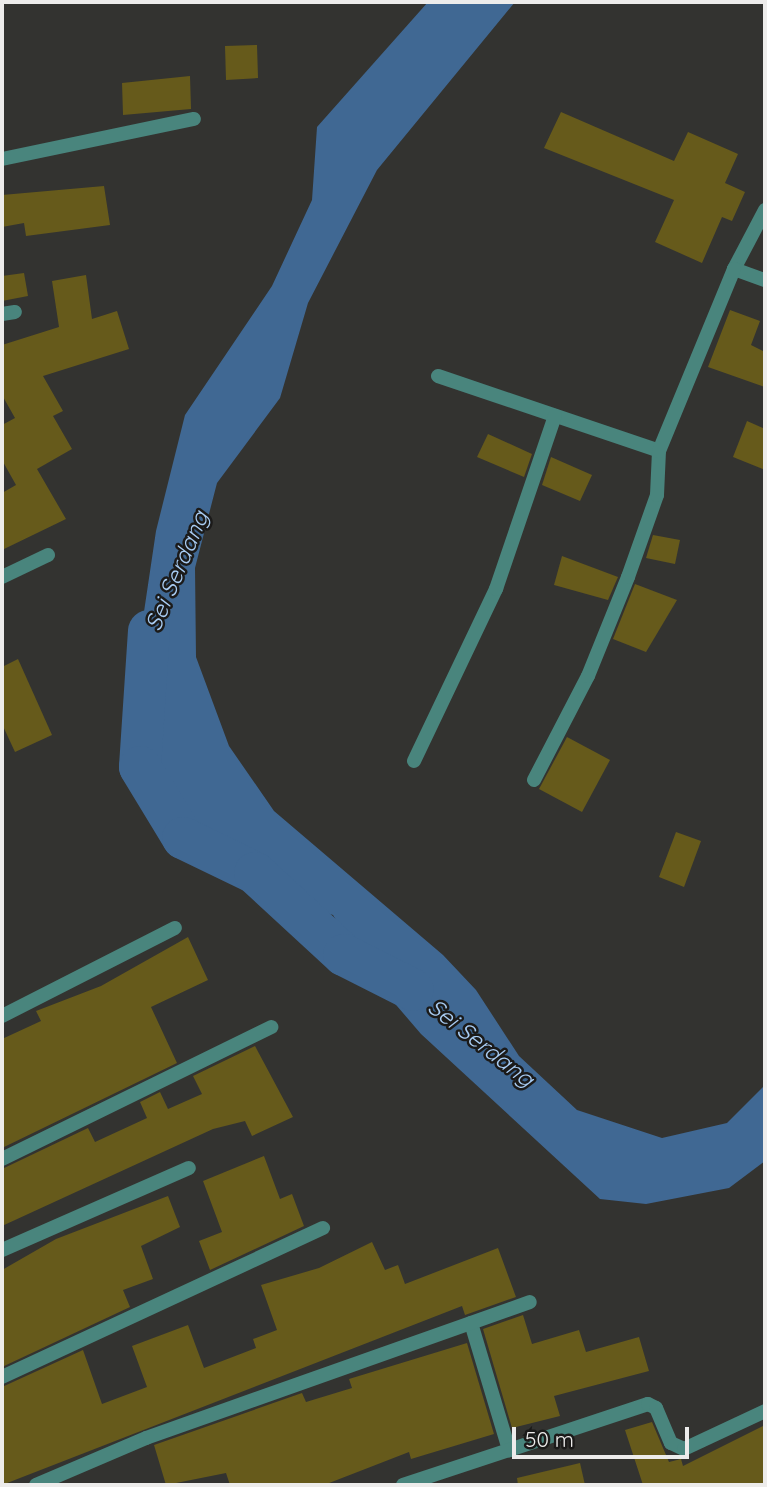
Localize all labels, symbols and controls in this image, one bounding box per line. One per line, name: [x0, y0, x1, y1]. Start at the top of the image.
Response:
water label: Sei Serdang: [140, 507, 214, 635]
water label: Sei Serdang: [422, 993, 540, 1093]
scale bar: [515, 1414, 692, 1458]
text: 50 m: [525, 1426, 574, 1452]

